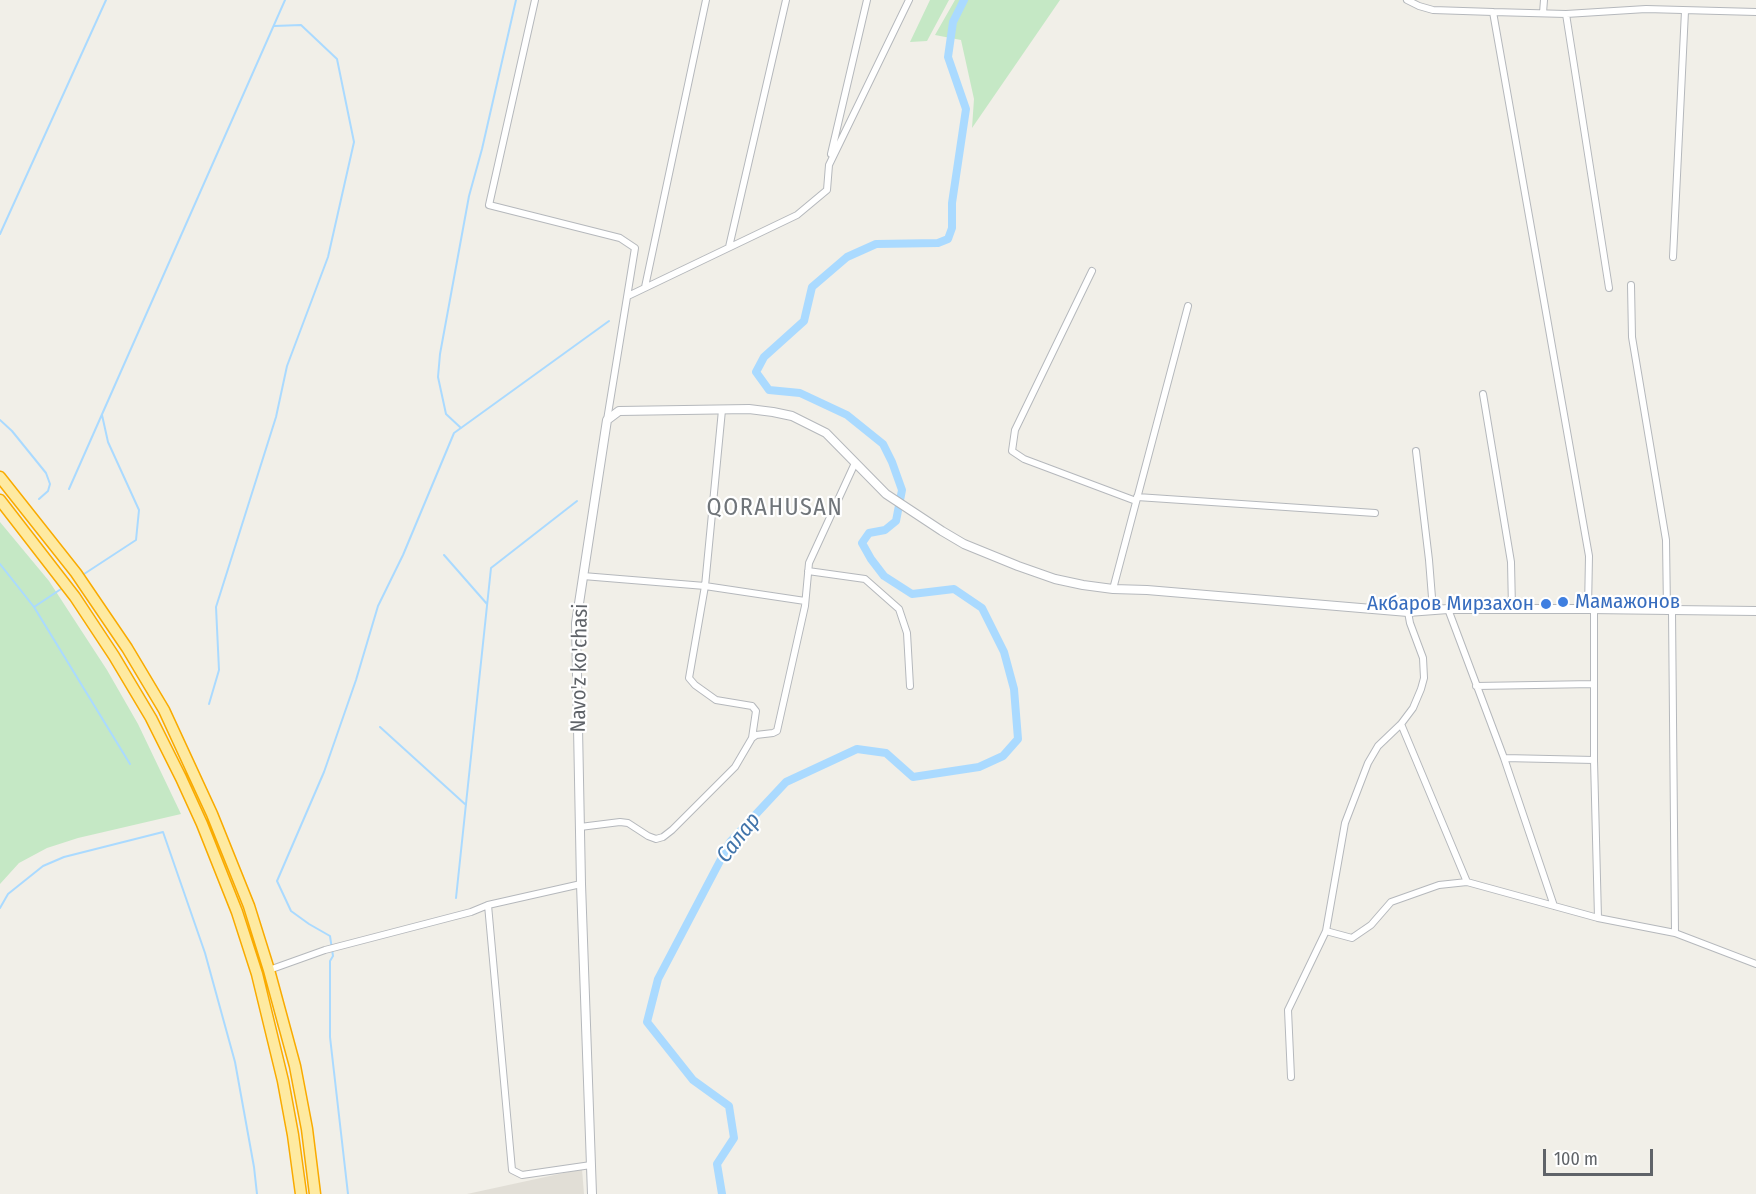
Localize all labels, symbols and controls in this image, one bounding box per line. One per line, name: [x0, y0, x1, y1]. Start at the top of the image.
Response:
district label: QORAHUSAN: [707, 494, 843, 522]
place label: Мамажонов: [1575, 589, 1680, 615]
place label: Акбаров Мирзахон: [1367, 591, 1534, 617]
marker: Мамажонов: [1556, 595, 1570, 609]
marker: Акбаров Мирзахон: [1539, 597, 1553, 611]
street label: Navo'z ko'chasi: [566, 603, 594, 733]
water label: Салар: [711, 808, 767, 868]
scale bar: [1546, 1137, 1656, 1175]
text: 100 m: [1554, 1148, 1598, 1170]

